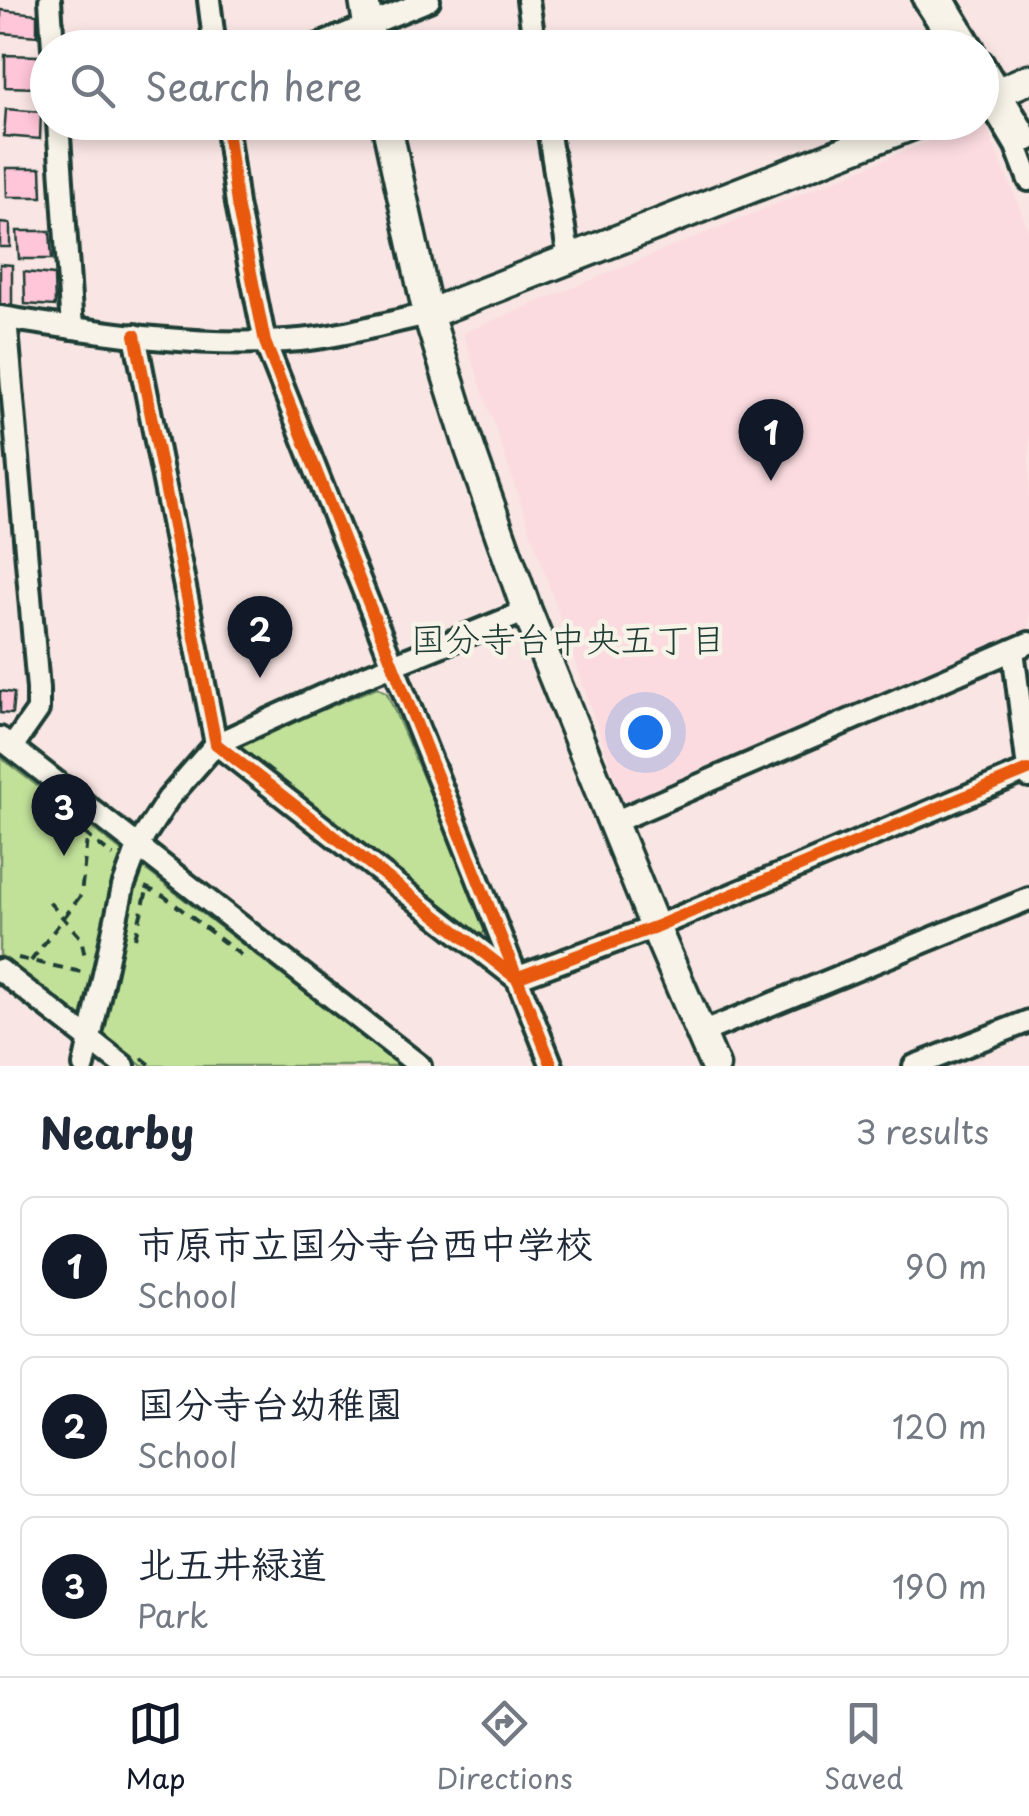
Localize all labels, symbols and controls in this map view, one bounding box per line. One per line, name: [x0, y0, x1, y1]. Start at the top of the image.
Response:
search box: [30, 30, 999, 140]
text: Search here: [145, 57, 362, 114]
icon: search: [65, 58, 120, 113]
pin: 1: [738, 398, 804, 481]
pin: 2: [228, 596, 292, 678]
district label: 国分寺台中央五丁目: [410, 611, 726, 664]
your location: [620, 707, 671, 758]
pin: 3: [32, 774, 96, 856]
text: Nearby: [40, 1100, 194, 1163]
text: 3 results: [855, 1107, 989, 1155]
text: 市原市立国分寺台西中学校: [137, 1214, 593, 1271]
text: 1: [67, 1242, 82, 1290]
text: 90 m: [905, 1242, 987, 1290]
text: School: [137, 1271, 238, 1319]
text: 国分寺台幼稚園: [137, 1374, 403, 1431]
text: 2: [63, 1402, 86, 1450]
text: 120 m: [892, 1402, 987, 1450]
text: School: [137, 1431, 238, 1479]
text: 北五井緑道: [137, 1534, 327, 1591]
text: 3: [64, 1562, 85, 1610]
text: 190 m: [892, 1562, 987, 1610]
text: Park: [137, 1591, 209, 1639]
tab: Map: [126, 1696, 185, 1799]
tab: Directions: [437, 1696, 573, 1799]
tab: Saved: [824, 1696, 903, 1799]

